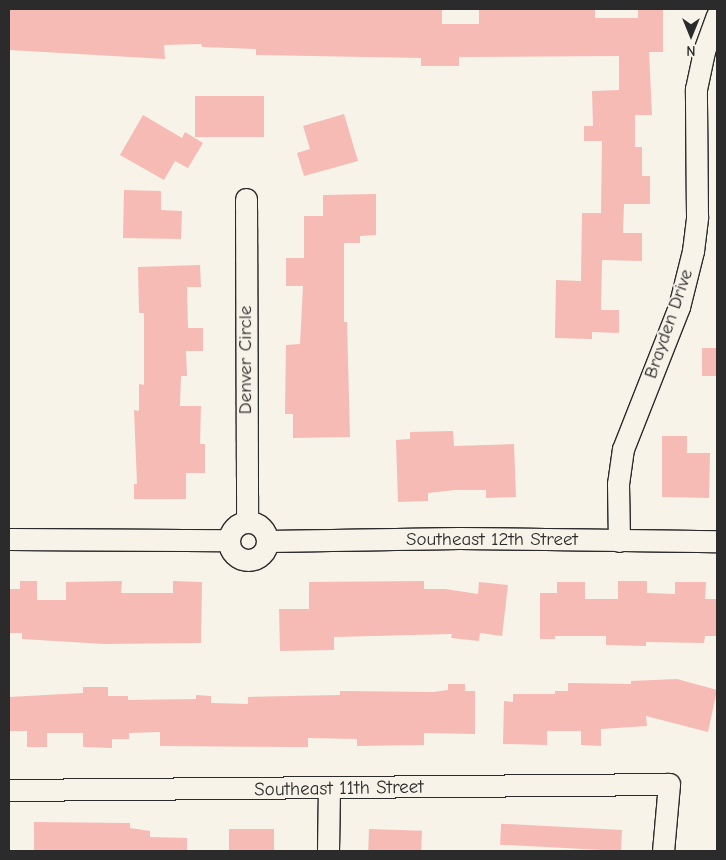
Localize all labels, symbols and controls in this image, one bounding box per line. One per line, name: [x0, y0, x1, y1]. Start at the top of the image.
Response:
north arrow: [666, 10, 716, 60]
text: N: [686, 42, 696, 59]
street label: Brayden Drive: [640, 266, 698, 382]
street label: Denver Circle: [235, 306, 257, 414]
street label: Southeast 12th Street: [406, 529, 578, 551]
street label: Southeast 11th Street: [254, 776, 424, 802]

